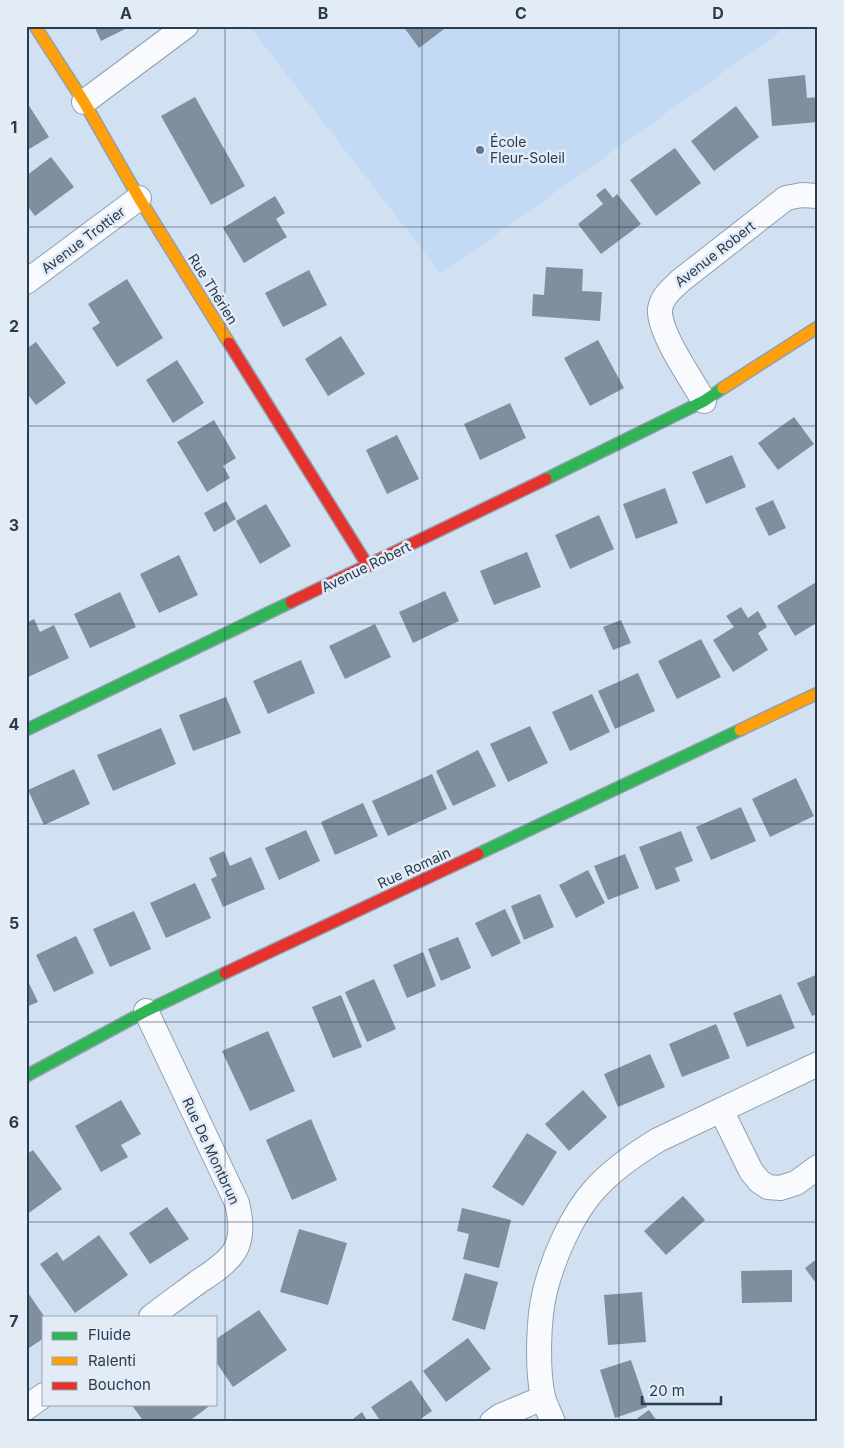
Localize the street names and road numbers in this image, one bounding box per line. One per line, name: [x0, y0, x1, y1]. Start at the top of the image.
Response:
street label: Avenue Trottier: [37, 203, 128, 277]
street label: Avenue Robert: [671, 217, 759, 290]
street label: Rue Thérien: [185, 250, 242, 327]
street label: Avenue Robert: [318, 537, 414, 595]
street label: Rue Romain: [375, 843, 453, 892]
street label: Rue De Montbrun: [179, 1095, 244, 1207]

